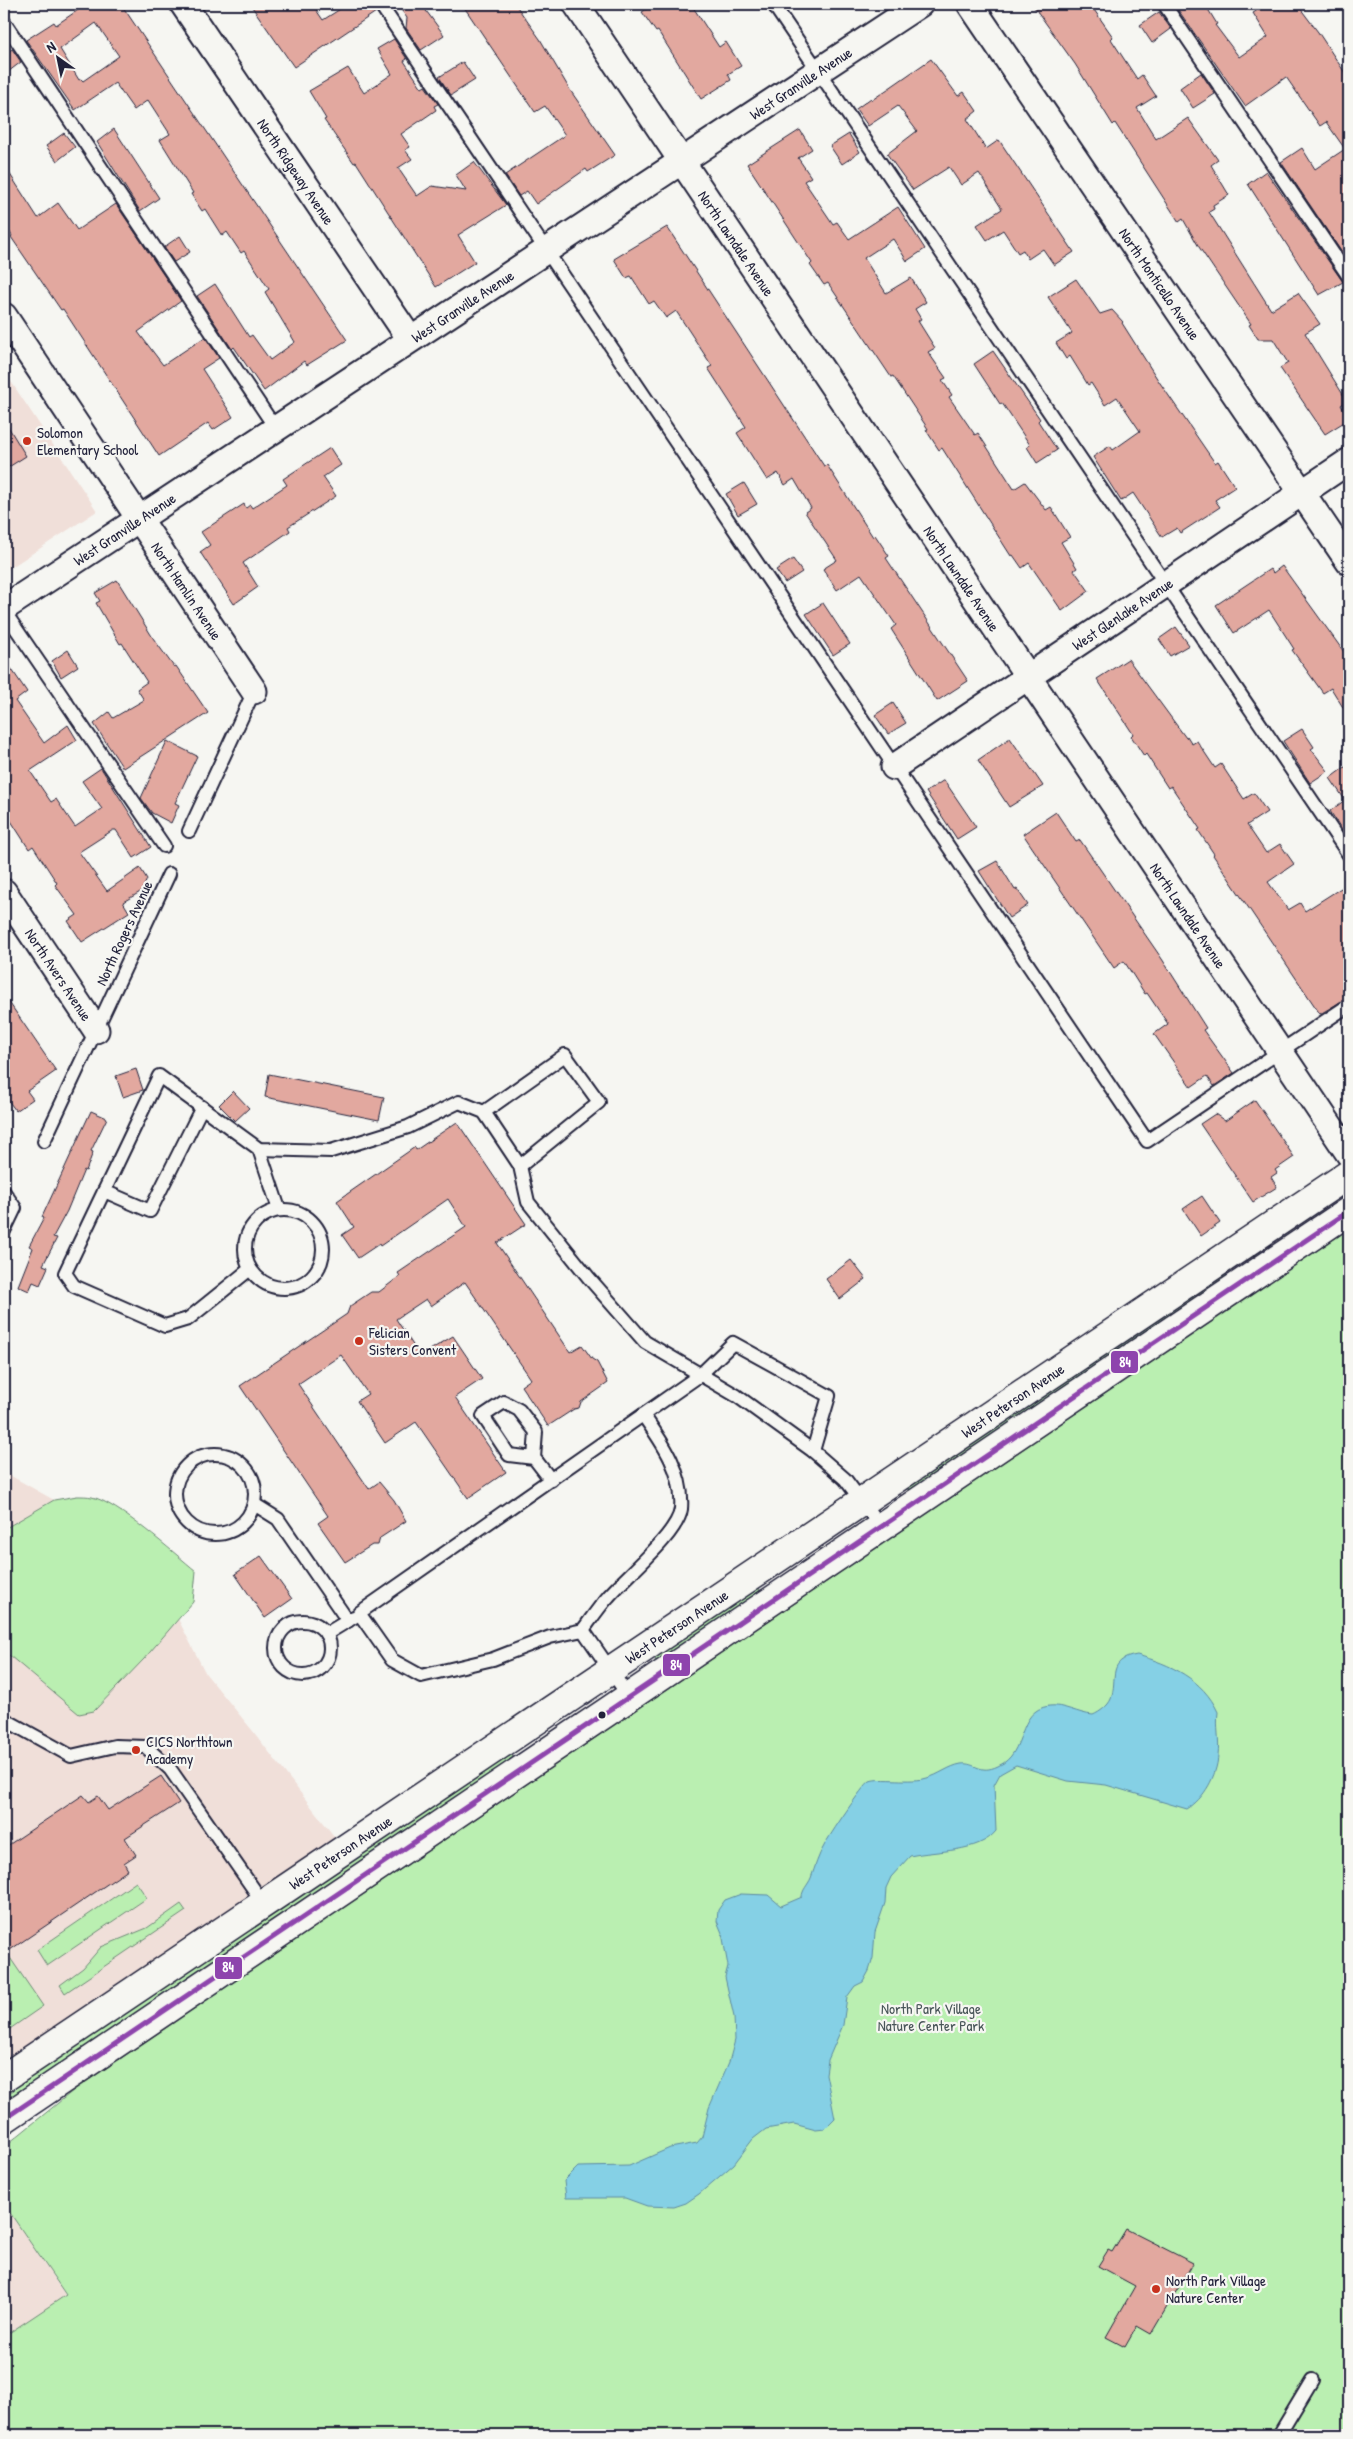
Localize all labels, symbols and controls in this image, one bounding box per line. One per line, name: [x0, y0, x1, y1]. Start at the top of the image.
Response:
north arrow: [32, 32, 82, 82]
text: N: [42, 36, 59, 57]
street label: West Granville Avenue: [745, 41, 856, 124]
street label: North Ridgeway Avenue: [253, 114, 340, 229]
street label: North Lawndale Avenue: [694, 186, 780, 300]
street label: North Monticello Avenue: [1114, 224, 1205, 344]
street label: West Granville Avenue: [407, 264, 518, 347]
place label: Solomon Elementary School: [37, 422, 138, 460]
marker: Solomon Elementary School: [21, 435, 33, 447]
street label: West Granville Avenue: [69, 487, 180, 570]
street label: North Lawndale Avenue: [919, 521, 1005, 635]
street label: North Hamlin Avenue: [147, 537, 227, 644]
street label: West Glenlake Avenue: [1068, 572, 1177, 655]
street label: North Lawndale Avenue: [1145, 858, 1232, 972]
street label: North Rogers Avenue: [91, 877, 157, 989]
street label: North Avers Avenue: [20, 924, 97, 1025]
place label: Felician Sisters Convent: [368, 1322, 457, 1360]
marker: Felician Sisters Convent: [353, 1335, 365, 1347]
line badge: 84: [1110, 1350, 1139, 1374]
text: 84: [1119, 1352, 1131, 1371]
street label: West Peterson Avenue: [957, 1358, 1068, 1442]
street label: West Peterson Avenue: [621, 1584, 732, 1668]
line badge: 84: [662, 1653, 691, 1677]
text: 84: [670, 1655, 682, 1674]
unlabelled marker: [597, 1710, 607, 1720]
place label: CICS Northtown Academy: [146, 1731, 233, 1769]
marker: CICS Northtown Academy: [130, 1744, 142, 1756]
street label: West Peterson Avenue: [284, 1810, 396, 1894]
line badge: 84: [214, 1956, 243, 1980]
text: 84: [222, 1957, 234, 1976]
park label: North Park Village Nature Center Park: [878, 1998, 984, 2036]
place label: North Park Village Nature Center: [1166, 2270, 1266, 2308]
marker: North Park Village Nature Center: [1150, 2283, 1162, 2295]

